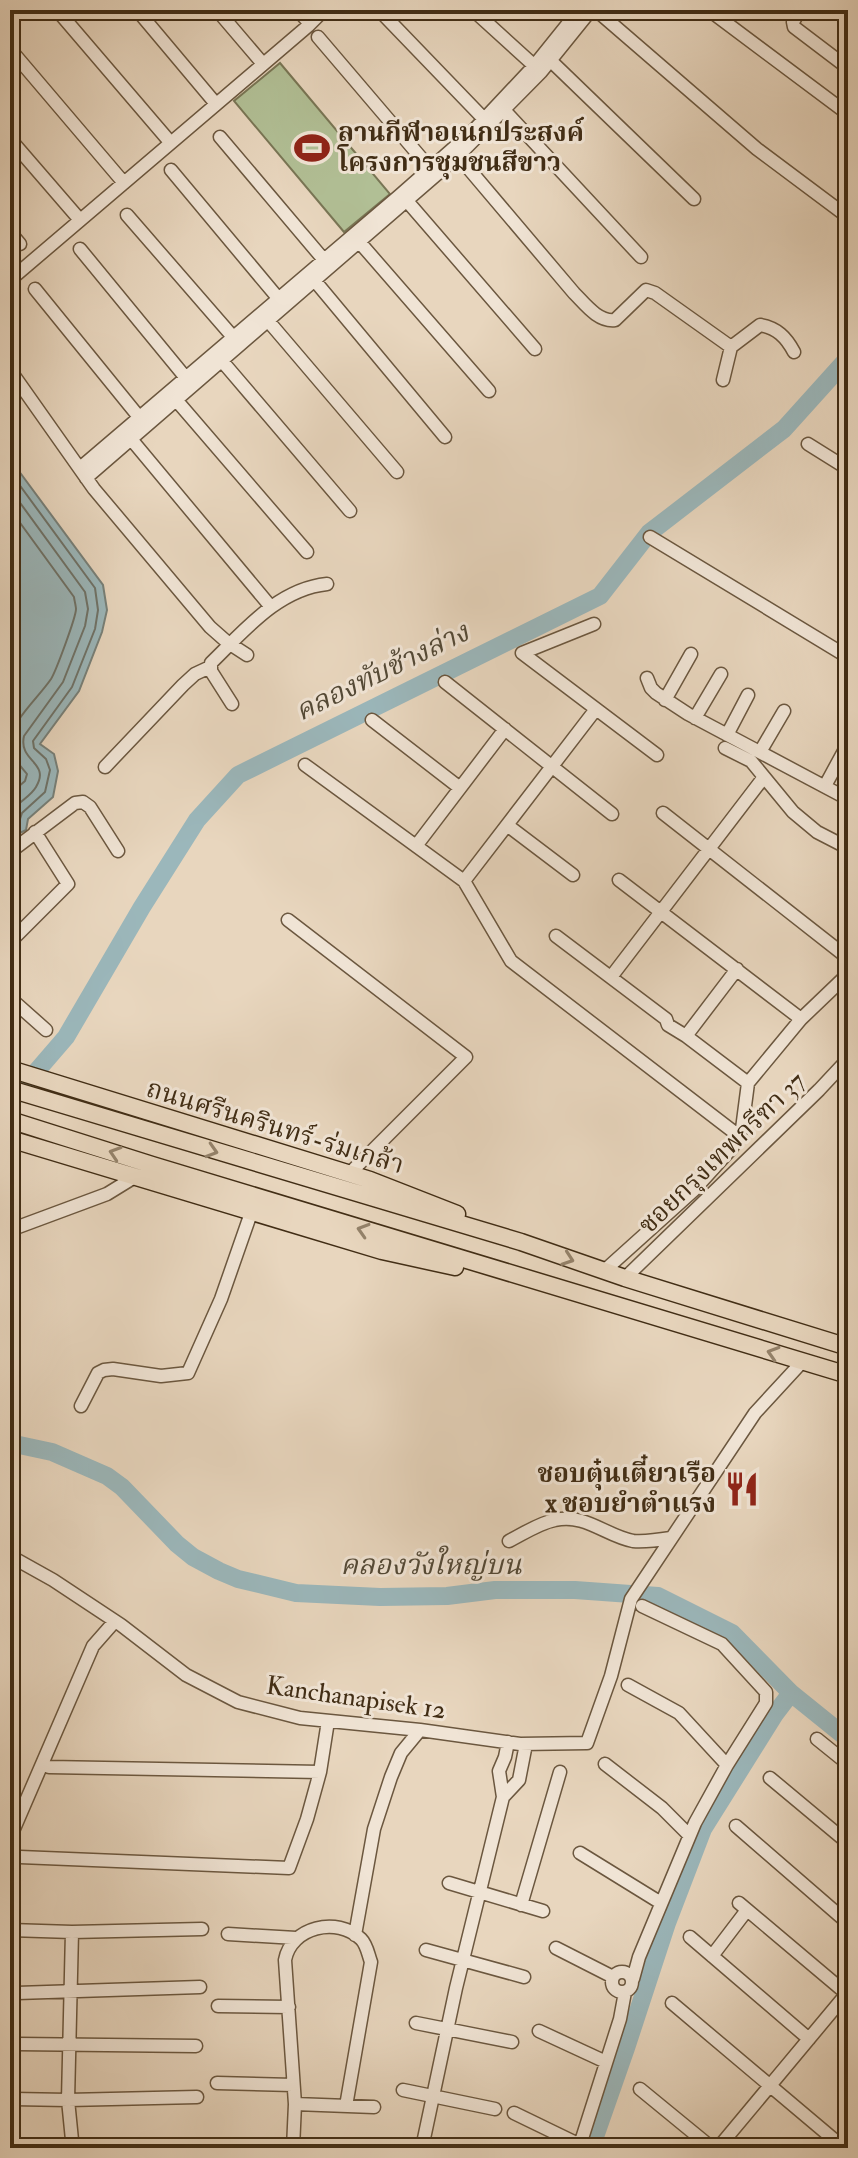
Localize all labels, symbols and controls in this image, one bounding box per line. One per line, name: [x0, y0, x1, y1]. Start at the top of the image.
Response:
place label: ลานกีฬาอเนกประสงค์ โครงการชุมชนสีขาว: [337, 116, 585, 180]
sports icon: ลานกีฬาอเนกประสงค์ โครงการชุมชนสีขาว: [293, 129, 331, 167]
water label: คลองทับช้างล่าง: [289, 614, 476, 729]
street label: ซอยกรุงเทพกรีฑา 37: [632, 1065, 813, 1241]
street label: ถนนศรีนครินทร์-ร่มเกล้า: [142, 1072, 408, 1181]
one-way arrow: [205, 1142, 219, 1158]
one-way arrow: [109, 1147, 123, 1163]
one-way arrow: [357, 1223, 371, 1239]
one-way arrow: [560, 1249, 574, 1265]
one-way arrow: [767, 1346, 781, 1362]
place label: ชอบตุ๋นเตี๋ยวเรือ x ชอบยำตำแรง: [537, 1454, 716, 1520]
restaurant icon: ชอบตุ๋นเตี๋ยวเรือ x ชอบยำตำแรง: [723, 1470, 761, 1508]
water label: คลองวังใหญ่บน: [340, 1545, 522, 1583]
street label: Kanchanapisek 12: [264, 1670, 448, 1727]

